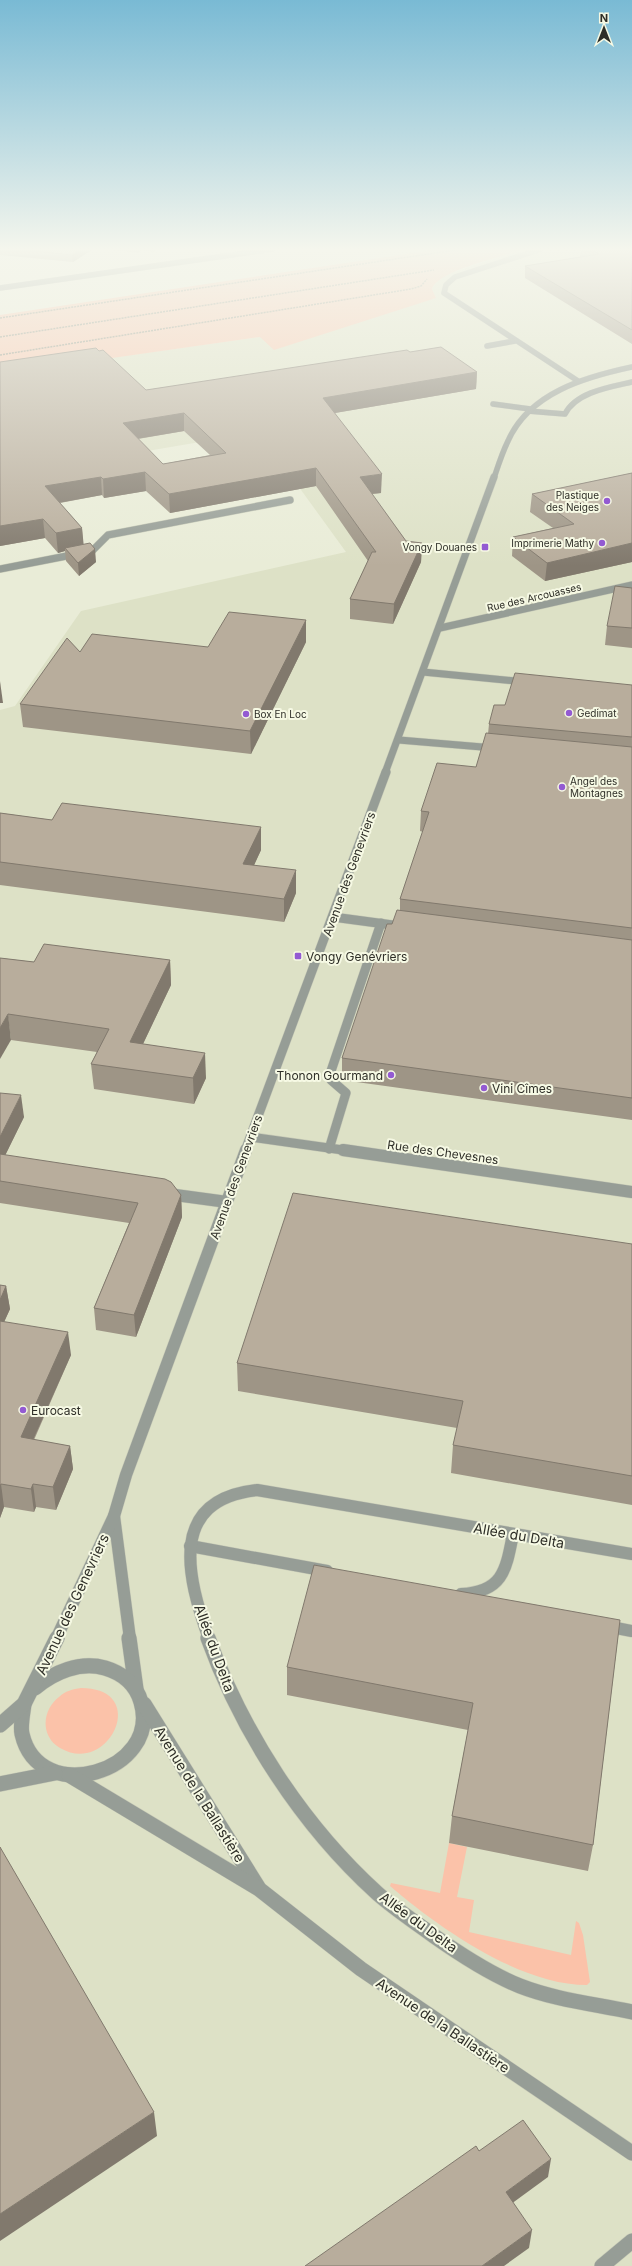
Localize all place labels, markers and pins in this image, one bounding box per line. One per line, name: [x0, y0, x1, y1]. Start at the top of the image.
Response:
place label: Plastique des Neiges: [546, 489, 599, 513]
marker: Plastique des Neiges: [602, 496, 612, 506]
place label: Imprimerie Mathy: [511, 537, 594, 549]
marker: Imprimerie Mathy: [597, 538, 607, 548]
place label: Vongy Douanes: [402, 541, 477, 553]
marker: Vongy Douanes: [480, 542, 490, 552]
place label: Gedimat: [577, 707, 617, 719]
place label: Box En Loc: [254, 708, 307, 720]
marker: Gedimat: [564, 708, 574, 718]
marker: Box En Loc: [241, 709, 251, 719]
place label: Angel des Montagnes: [570, 775, 623, 799]
marker: Angel des Montagnes: [557, 782, 567, 792]
place label: Vongy Genévriers: [306, 949, 407, 964]
marker: Vongy Genévriers: [293, 951, 303, 961]
place label: Thonon Gourmand: [277, 1068, 383, 1083]
marker: Thonon Gourmand: [386, 1070, 396, 1080]
place label: Vini Cîmes: [492, 1081, 552, 1096]
marker: Vini Cîmes: [479, 1083, 489, 1093]
place label: Eurocast: [31, 1403, 81, 1418]
marker: Eurocast: [18, 1405, 28, 1415]

